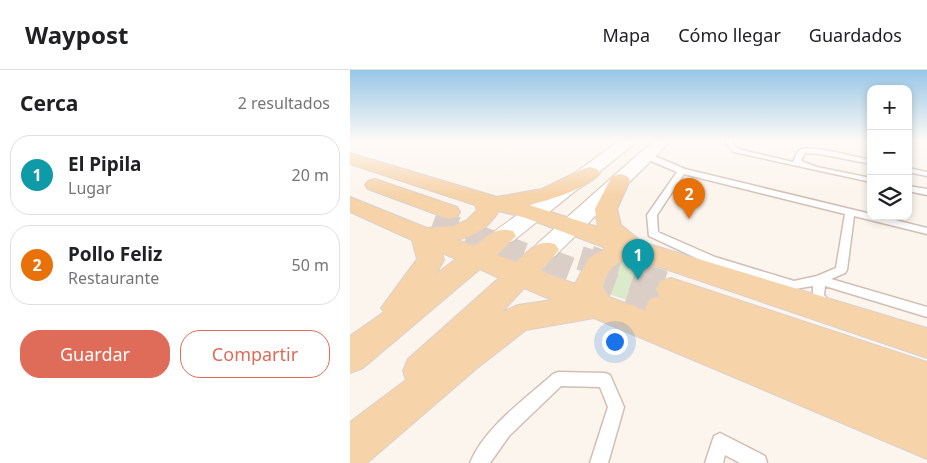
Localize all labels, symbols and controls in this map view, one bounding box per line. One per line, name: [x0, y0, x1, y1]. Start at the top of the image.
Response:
text: Waypost: [25, 18, 128, 51]
text: Mapa: [603, 23, 650, 47]
text: Cómo llegar: [678, 23, 781, 47]
text: Guardados: [809, 23, 902, 47]
map controls: [867, 85, 912, 220]
button: +: [867, 85, 912, 130]
text: Cerca: [20, 89, 78, 117]
text: 2 resultados: [238, 92, 330, 114]
button: −: [867, 130, 912, 175]
text: El Pipila: [68, 151, 141, 177]
text: 1: [32, 164, 42, 186]
text: 20 m: [292, 164, 329, 186]
button: layers: [867, 175, 912, 220]
text: Lugar: [68, 177, 112, 199]
pin: 2: [673, 178, 705, 219]
pin: 1: [622, 239, 654, 280]
text: Pollo Feliz: [68, 241, 162, 267]
text: 2: [32, 254, 42, 276]
text: 50 m: [292, 254, 329, 276]
text: Restaurante: [68, 267, 159, 289]
your location: [602, 329, 628, 355]
button: Guardar: [20, 330, 170, 378]
button: Compartir: [180, 330, 330, 378]

